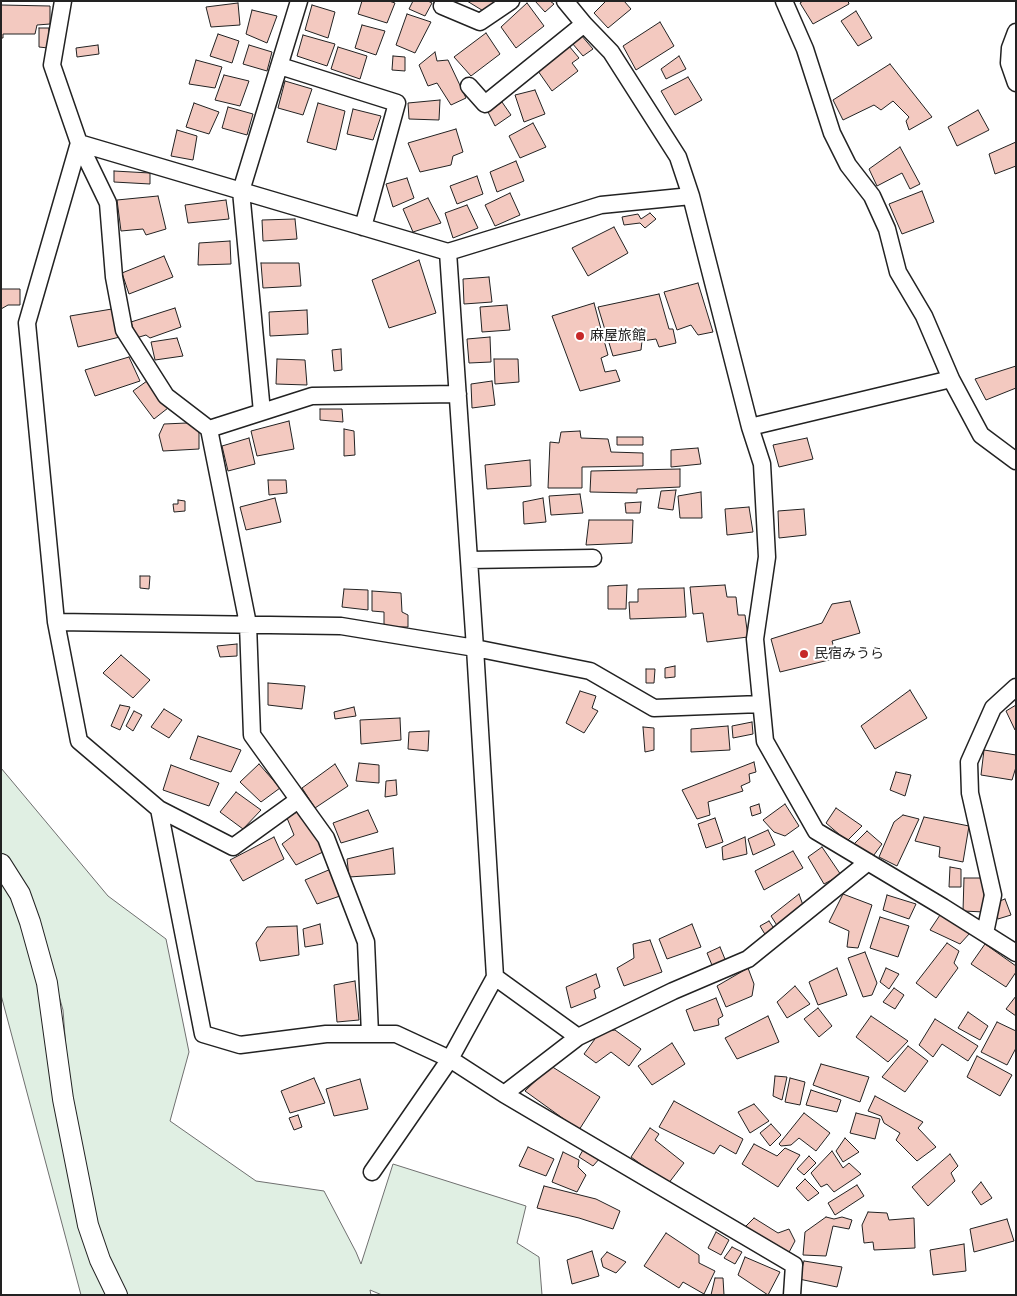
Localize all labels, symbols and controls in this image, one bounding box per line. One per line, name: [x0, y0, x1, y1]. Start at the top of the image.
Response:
place label: 麻屋旅館: [590, 328, 646, 344]
marker: 麻屋旅館: [574, 330, 586, 342]
place label: 民宿みうら: [814, 646, 884, 662]
marker: 民宿みうら: [798, 648, 810, 660]

